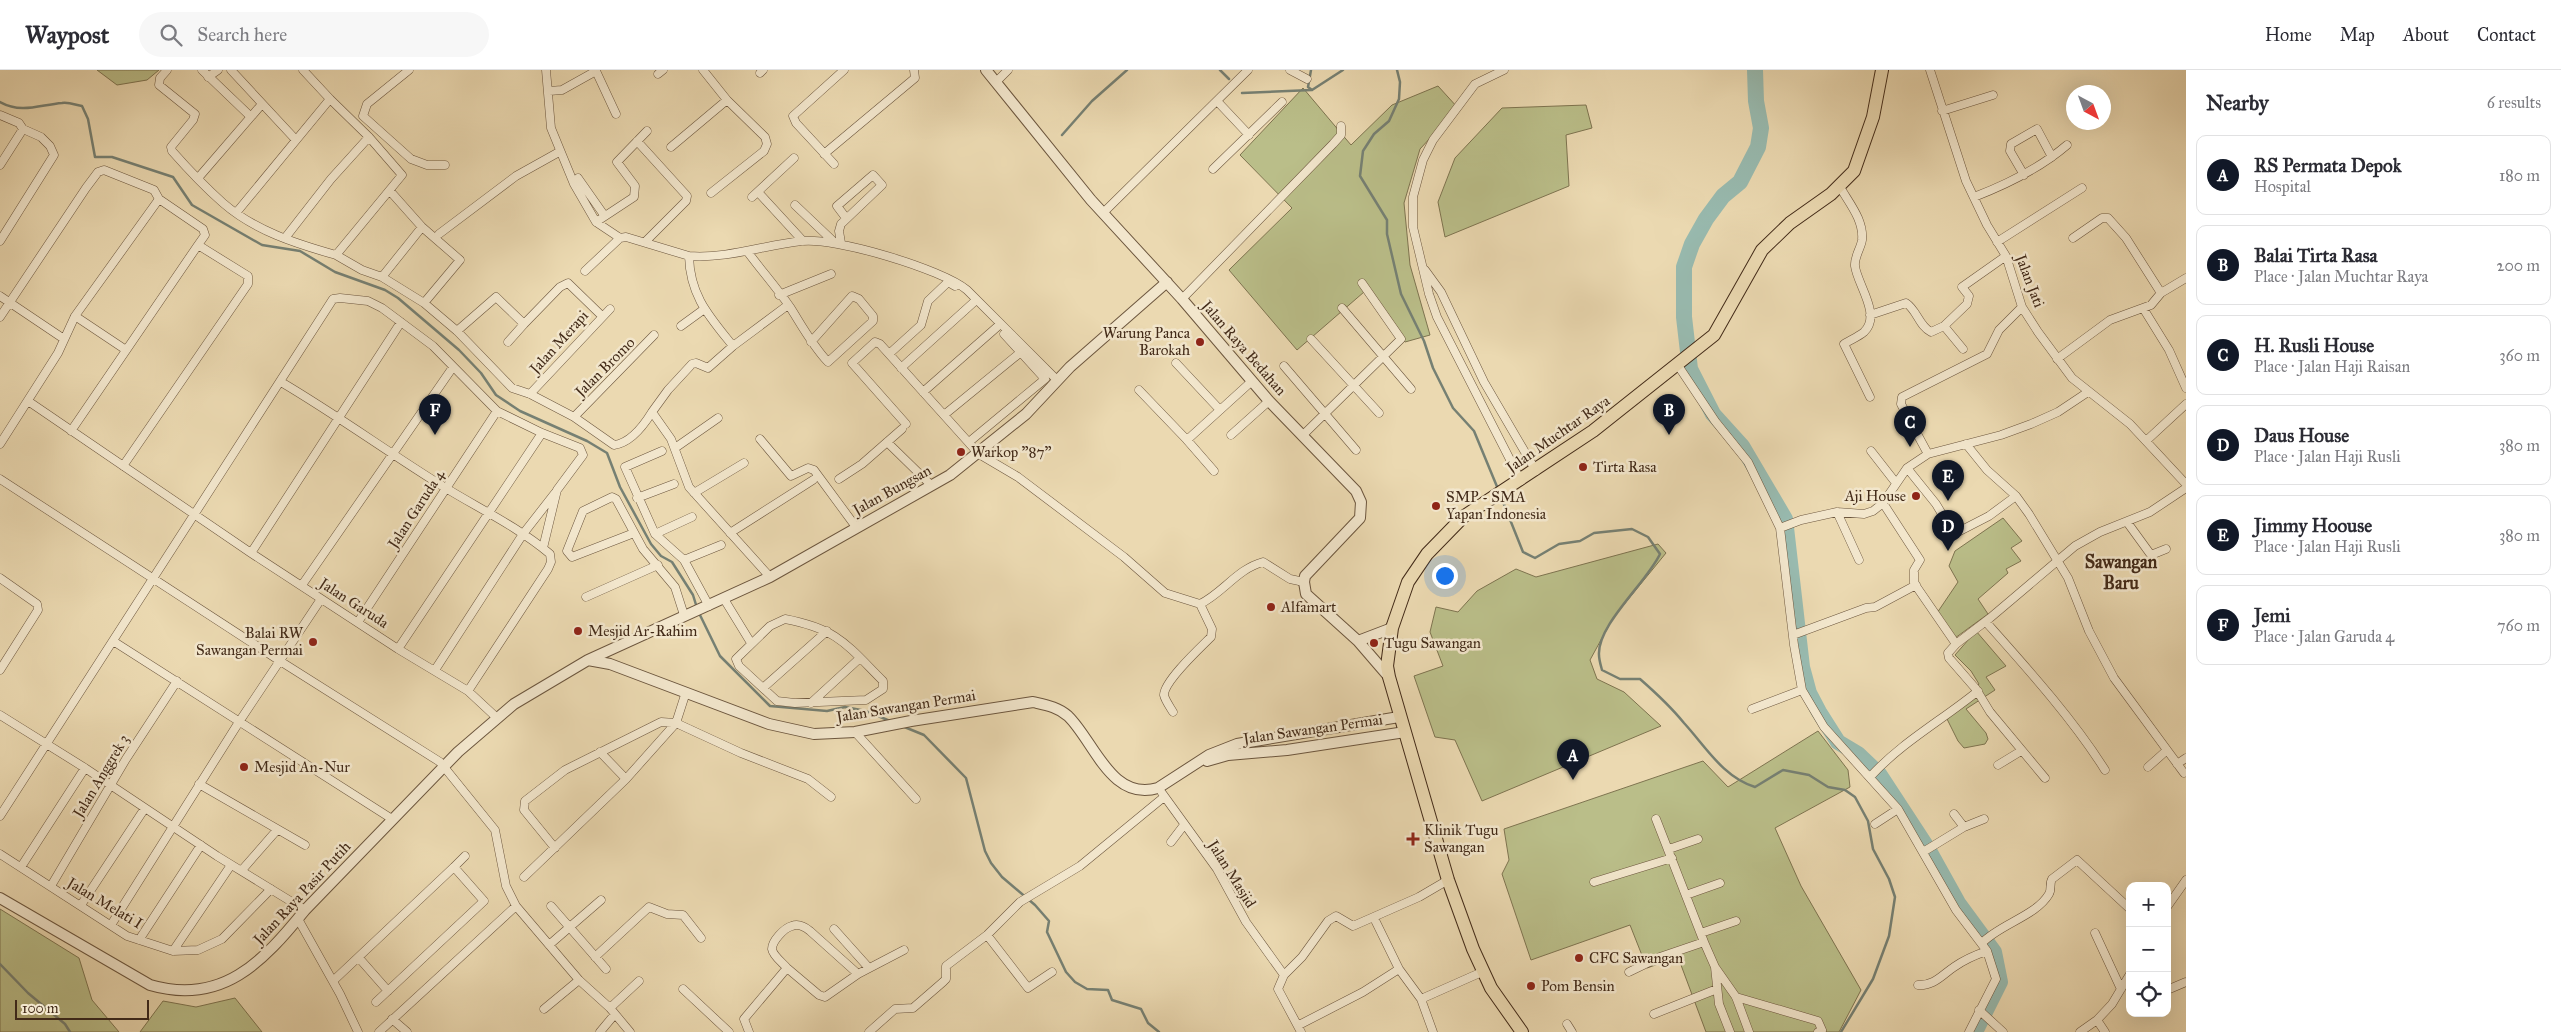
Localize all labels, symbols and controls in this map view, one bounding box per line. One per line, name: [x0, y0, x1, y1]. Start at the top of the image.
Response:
search box: [139, 12, 489, 57]
text: Waypost: [25, 20, 109, 50]
icon: search: [157, 21, 185, 49]
text: Search here: [197, 23, 287, 46]
text: Home: [2265, 24, 2312, 46]
text: Map: [2340, 24, 2375, 46]
text: About: [2403, 24, 2449, 46]
text: Contact: [2477, 24, 2536, 46]
north arrow: [2066, 85, 2111, 130]
text: Nearby: [2206, 90, 2269, 116]
text: 6 results: [2487, 93, 2541, 112]
text: RS Permata Depok: [2254, 154, 2402, 177]
text: A: [2218, 166, 2228, 185]
text: 180 m: [2499, 166, 2540, 185]
text: Hospital: [2254, 177, 2311, 196]
text: Balai Tirta Rasa: [2254, 244, 2378, 267]
street label: Jalan Jati: [2010, 250, 2048, 310]
text: B: [2218, 256, 2228, 275]
text: 200 m: [2497, 256, 2540, 275]
text: Place · Jalan Muchtar Raya: [2254, 267, 2428, 286]
street label: Jalan Raya Bedahan: [1196, 295, 1290, 400]
street label: Jalan Merapi: [525, 307, 593, 380]
place label: Warung Panca Barokah: [1103, 324, 1191, 359]
street label: Jalan Bromo: [570, 333, 640, 403]
text: H. Rusli House: [2254, 334, 2374, 357]
marker: Warung Panca Barokah: [1194, 336, 1206, 348]
text: C: [2218, 346, 2228, 365]
text: 360 m: [2499, 346, 2540, 365]
text: Place · Jalan Haji Raisan: [2254, 357, 2410, 376]
street label: Jalan Muchtar Raya: [1501, 391, 1614, 478]
pin: F: [419, 394, 451, 435]
pin: B: [1653, 394, 1685, 435]
pin: C: [1894, 406, 1926, 447]
text: Daus House: [2254, 424, 2349, 447]
text: D: [2217, 436, 2229, 455]
text: 380 m: [2499, 436, 2540, 455]
place label: Warkop "87": [971, 443, 1052, 461]
marker: Warkop "87": [955, 446, 967, 458]
text: Place · Jalan Haji Rusli: [2254, 447, 2401, 466]
place label: Tirta Rasa: [1593, 458, 1657, 476]
pin: E: [1932, 460, 1964, 501]
street label: Jalan Bungsan: [848, 461, 935, 521]
marker: Tirta Rasa: [1577, 461, 1589, 473]
street label: Jalan Garuda 4: [383, 466, 449, 554]
place label: Aji House: [1844, 487, 1906, 505]
place label: SMP - SMA Yapan Indonesia: [1446, 488, 1547, 523]
marker: Aji House: [1910, 490, 1922, 502]
marker: SMP - SMA Yapan Indonesia: [1430, 500, 1442, 512]
pin: D: [1932, 510, 1964, 551]
text: Jimmy Hoouse: [2254, 514, 2372, 537]
text: E: [2217, 526, 2229, 545]
text: 380 m: [2499, 526, 2540, 545]
text: Place · Jalan Haji Rusli: [2254, 537, 2401, 556]
district label: Sawangan Baru: [2085, 551, 2158, 594]
your location: [1432, 563, 1458, 589]
street label: Jalan Garuda: [314, 573, 392, 633]
place label: Alfamart: [1280, 598, 1337, 616]
marker: Alfamart: [1265, 601, 1277, 613]
text: Jemi: [2254, 604, 2290, 627]
text: F: [2218, 616, 2228, 635]
text: 760 m: [2497, 616, 2540, 635]
place label: Mesjid Ar-Rahim: [588, 622, 698, 640]
place label: Balai RW Sawangan Permai: [196, 624, 304, 659]
marker: Mesjid Ar-Rahim: [572, 625, 584, 637]
text: Place · Jalan Garuda 4: [2254, 627, 2394, 646]
place label: Tugu Sawangan: [1384, 634, 1481, 652]
marker: Balai RW Sawangan Permai: [307, 636, 319, 648]
marker: Tugu Sawangan: [1368, 637, 1380, 649]
street label: Jalan Sawangan Permai: [833, 686, 977, 727]
street label: Jalan Sawangan Permai: [1240, 710, 1384, 749]
street label: Jalan Anggrek 3: [68, 731, 134, 823]
pin: A: [1557, 739, 1589, 780]
place label: Mesjid An-Nur: [254, 758, 350, 776]
marker: Mesjid An-Nur: [238, 761, 250, 773]
place label: Klinik Tugu Sawangan: [1424, 821, 1498, 856]
marker: Klinik Tugu Sawangan: [1406, 832, 1420, 846]
street label: Jalan Masjid: [1202, 835, 1260, 912]
street label: Jalan Raya Pasir Putih: [248, 837, 356, 950]
street label: Jalan Melati I: [62, 872, 146, 933]
map controls: [2126, 882, 2171, 1017]
button: +: [2126, 882, 2171, 927]
button: −: [2126, 927, 2171, 972]
place label: CFC Sawangan: [1589, 949, 1683, 967]
marker: CFC Sawangan: [1573, 952, 1585, 964]
button: locate: [2126, 972, 2171, 1017]
place label: Pom Bensin: [1541, 977, 1615, 995]
marker: Pom Bensin: [1525, 980, 1537, 992]
scale bar: [15, 997, 149, 1020]
text: 100 m: [22, 1000, 59, 1017]

